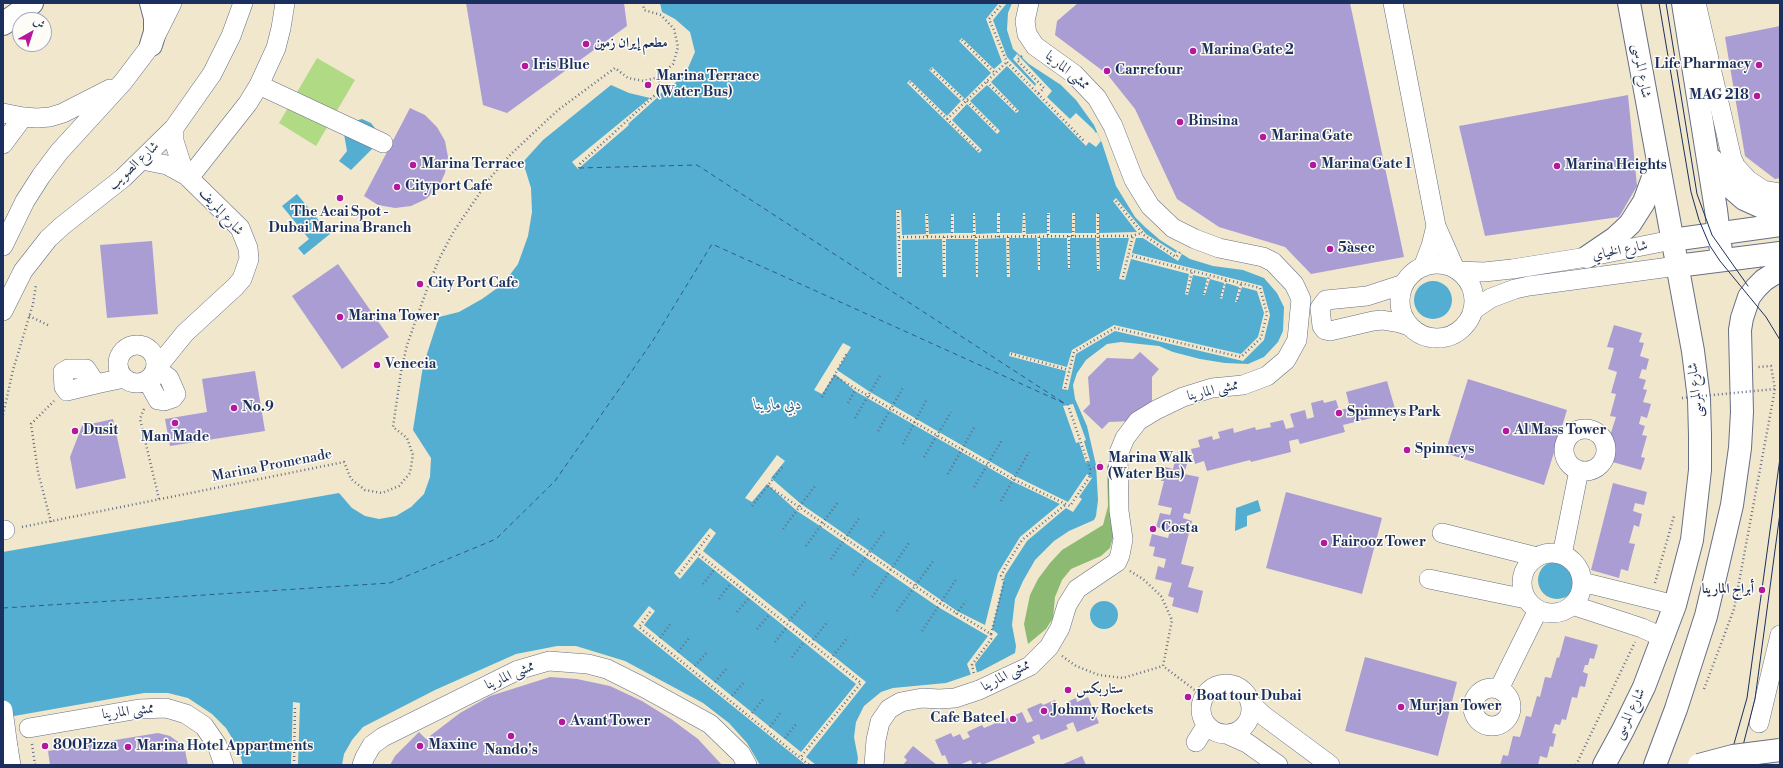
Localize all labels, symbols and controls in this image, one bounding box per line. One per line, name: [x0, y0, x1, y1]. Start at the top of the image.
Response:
north arrow: [12, 12, 52, 52]
text: ش: [30, 15, 48, 32]
place label: مطعم إيران زمين: [594, 36, 668, 52]
marker: مطعم إيران زمين: [581, 39, 591, 49]
street label: شارع المرسى: [1628, 42, 1654, 100]
place label: Marina Gate 2: [1201, 43, 1294, 59]
marker: Marina Gate 2: [1188, 46, 1198, 56]
street label: ممشى المارينا: [1041, 48, 1093, 94]
place label: Life Pharmacy: [1655, 57, 1751, 73]
place label: Iris Blue: [533, 58, 590, 74]
marker: Life Pharmacy: [1754, 60, 1764, 70]
marker: Iris Blue: [520, 61, 530, 71]
place label: Carrefour: [1115, 63, 1183, 79]
marker: Carrefour: [1102, 66, 1112, 76]
place label: Marina Terrace (Water Bus): [656, 69, 760, 102]
marker: Marina Terrace (Water Bus): [643, 80, 653, 90]
place label: MAG 218: [1689, 88, 1749, 104]
marker: MAG 218: [1752, 91, 1762, 101]
place label: Binsina: [1188, 114, 1238, 130]
marker: Binsina: [1175, 117, 1185, 127]
place label: Marina Gate: [1271, 129, 1353, 145]
marker: Marina Gate: [1258, 132, 1268, 142]
street label: شارع الصويب: [105, 138, 163, 194]
place label: Marina Terrace: [421, 157, 525, 173]
place label: Marina Gate 1: [1321, 157, 1412, 173]
place label: Marina Heights: [1565, 158, 1667, 174]
marker: Marina Terrace: [408, 160, 418, 170]
marker: Marina Gate 1: [1308, 160, 1318, 170]
marker: Marina Heights: [1552, 161, 1562, 171]
place label: Cityport Cafe: [405, 179, 493, 195]
marker: Cityport Cafe: [392, 182, 402, 192]
street label: شارع إلمريف: [195, 185, 247, 239]
marker: The Acai Spot - Dubai Marina Branch: [335, 193, 345, 203]
place label: The Acai Spot - Dubai Marina Branch: [268, 205, 412, 238]
street label: شارع الخياي: [1591, 237, 1649, 265]
place label: 5àsec: [1338, 241, 1375, 257]
marker: 5àsec: [1325, 244, 1335, 254]
place label: City Port Cafe: [428, 276, 518, 292]
marker: City Port Cafe: [415, 279, 425, 289]
place label: Marina Tower: [348, 309, 440, 325]
marker: Marina Tower: [335, 312, 345, 322]
place label: Venecia: [385, 357, 436, 373]
marker: Venecia: [372, 360, 382, 370]
street label: شارع المرسى: [1685, 362, 1707, 418]
street label: ممشى المارينا: [1186, 377, 1240, 405]
water label: دبي مارينا: [754, 396, 802, 414]
place label: No.9: [242, 400, 274, 416]
marker: No.9: [229, 403, 239, 413]
place label: Spinneys Park: [1347, 405, 1441, 421]
marker: Spinneys Park: [1334, 408, 1344, 418]
marker: Man Made: [170, 418, 180, 428]
place label: Dusit: [83, 423, 118, 439]
place label: Al Mass Tower: [1514, 423, 1607, 439]
marker: Dusit: [70, 426, 80, 436]
marker: Al Mass Tower: [1501, 426, 1511, 436]
place label: Man Made: [141, 430, 209, 446]
place label: Spinneys: [1415, 442, 1474, 458]
marker: Spinneys: [1402, 445, 1412, 455]
street label: Marina Promenade: [211, 446, 333, 486]
place label: Marina Walk (Water Bus): [1108, 451, 1193, 484]
marker: Marina Walk (Water Bus): [1095, 462, 1105, 472]
place label: Costa: [1161, 521, 1198, 537]
marker: Costa: [1148, 524, 1158, 534]
place label: Fairooz Tower: [1332, 535, 1426, 551]
marker: Fairooz Tower: [1319, 538, 1329, 548]
place label: أبراج المارينا: [1702, 582, 1754, 598]
marker: أبراج المارينا: [1757, 585, 1767, 595]
street label: ممشى المارينا: [979, 657, 1033, 695]
street label: ممشى المارينا: [483, 658, 537, 694]
place label: ستاربكس: [1076, 682, 1123, 698]
marker: ستاربكس: [1063, 685, 1073, 695]
street label: شارع المرسى: [1610, 686, 1650, 742]
place label: Boat tour Dubai: [1196, 689, 1301, 705]
marker: Boat tour Dubai: [1183, 692, 1193, 702]
place label: Murjan Tower: [1409, 699, 1502, 715]
street label: ممشى المارينا: [101, 700, 155, 724]
marker: Murjan Tower: [1396, 702, 1406, 712]
place label: Johnny Rockets: [1052, 703, 1153, 719]
marker: Johnny Rockets: [1039, 706, 1049, 716]
place label: Cafe Bateel: [930, 711, 1005, 727]
place label: Avant Tower: [570, 714, 651, 730]
marker: Cafe Bateel: [1008, 714, 1018, 724]
marker: Avant Tower: [557, 717, 567, 727]
marker: Nando's: [506, 731, 516, 741]
place label: 800Pizza: [53, 738, 117, 754]
place label: Maxine: [428, 738, 477, 754]
place label: Marina Hotel Appartments: [136, 739, 313, 755]
marker: 800Pizza: [40, 741, 50, 751]
marker: Maxine: [415, 741, 425, 751]
marker: Marina Hotel Appartments: [123, 742, 133, 752]
place label: Nando's: [484, 743, 538, 759]

